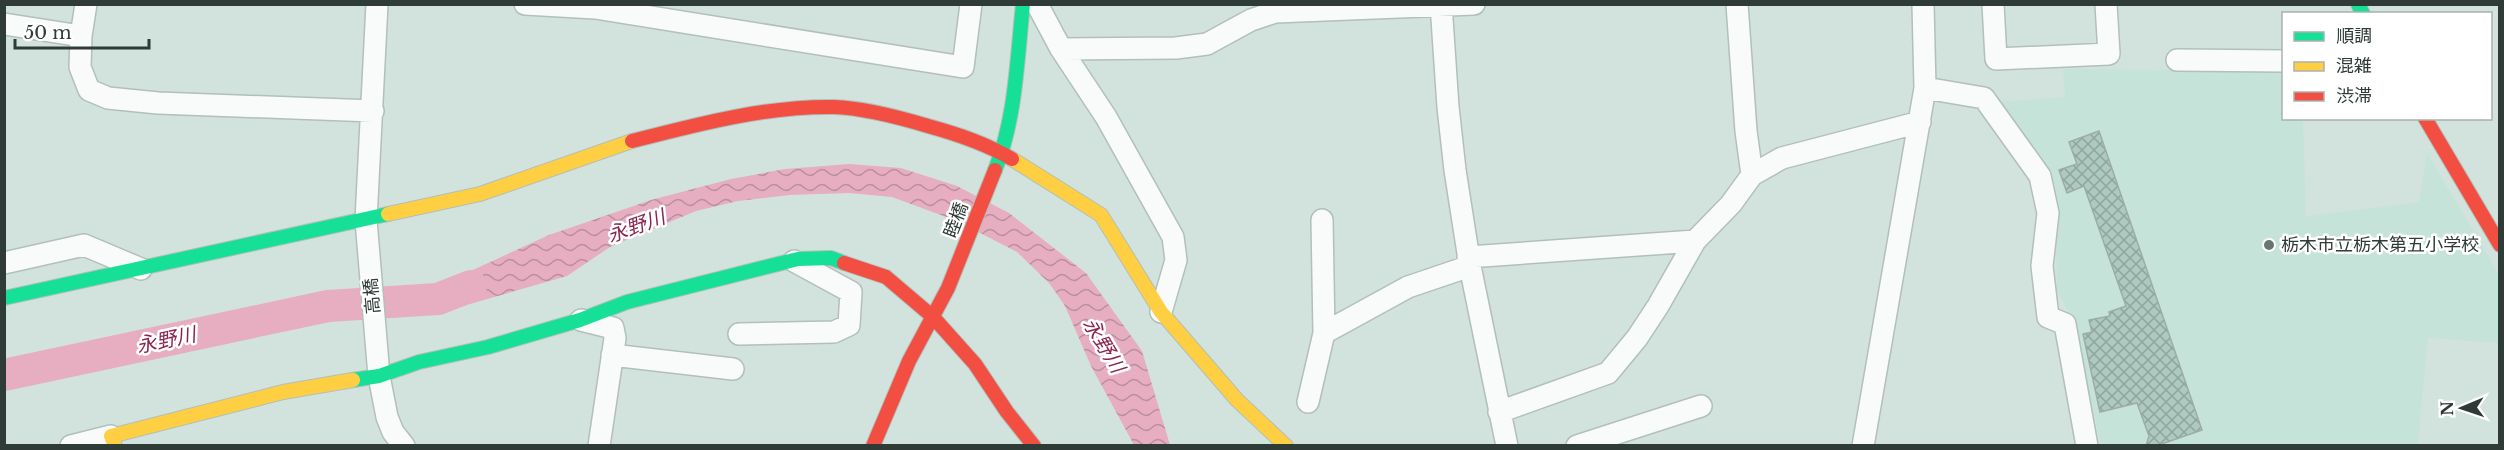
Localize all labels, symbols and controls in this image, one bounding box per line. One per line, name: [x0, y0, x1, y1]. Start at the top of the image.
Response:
scale bar: [15, 12, 148, 50]
legend: [2282, 12, 2492, 120]
text: 50 m: [24, 22, 72, 44]
text: 順調: [2336, 25, 2372, 47]
text: 混雑: [2336, 55, 2372, 77]
text: 渋滞: [2336, 85, 2372, 107]
street label: 睦橋: [939, 199, 973, 241]
water label: 永野川: [604, 204, 670, 248]
place label: 栃木市立栃木第五小学校: [2281, 234, 2479, 256]
marker: 栃木市立栃木第五小学校: [2262, 238, 2276, 252]
street label: 高橋: [359, 277, 385, 315]
water label: 永野川: [1078, 313, 1131, 379]
water label: 永野川: [134, 322, 200, 358]
north arrow: [2432, 378, 2492, 438]
text: N: [2437, 401, 2457, 416]

